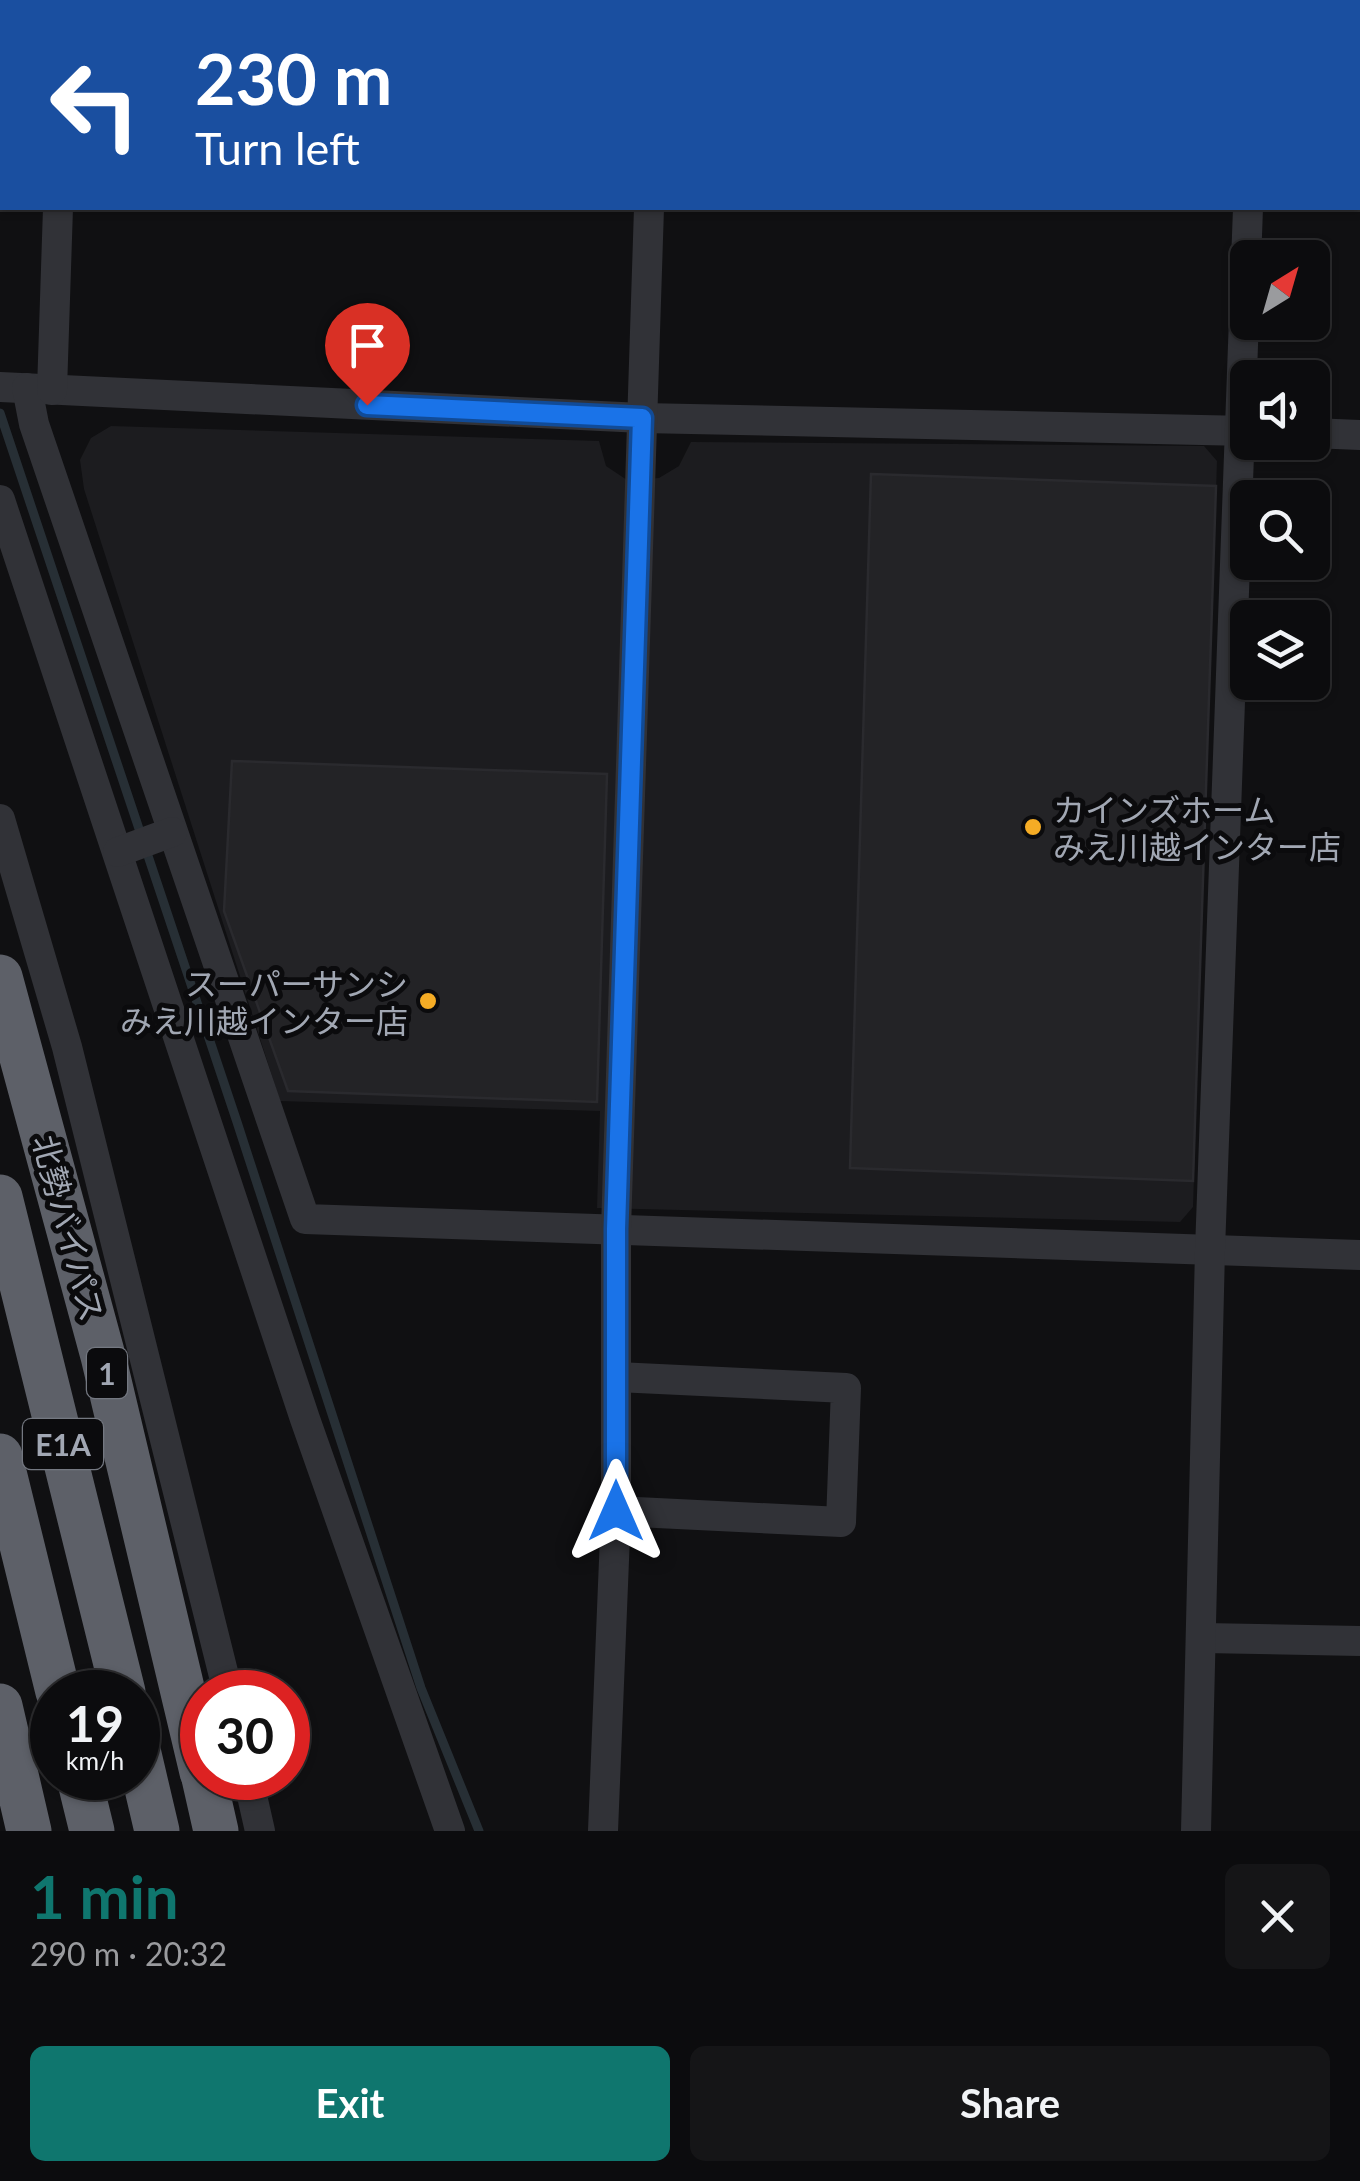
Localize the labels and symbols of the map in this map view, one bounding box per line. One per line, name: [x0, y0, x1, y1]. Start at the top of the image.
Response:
north arrow: [1230, 240, 1330, 340]
pin: [325, 303, 410, 406]
place label: カインズホーム みえ川越インター店: [1053, 790, 1341, 866]
marker: カインズホーム みえ川越インター店: [1022, 816, 1044, 838]
place label: スーパーサンシ みえ川越インター店: [120, 964, 408, 1040]
marker: スーパーサンシ みえ川越インター店: [417, 990, 439, 1012]
street label: 北勢バイパス: [25, 1131, 113, 1325]
road number: 1: [87, 1348, 127, 1398]
road number: E1A: [23, 1419, 103, 1469]
position arrow: [564, 1459, 668, 1563]
speed limit sign: 30: [180, 1670, 310, 1800]

